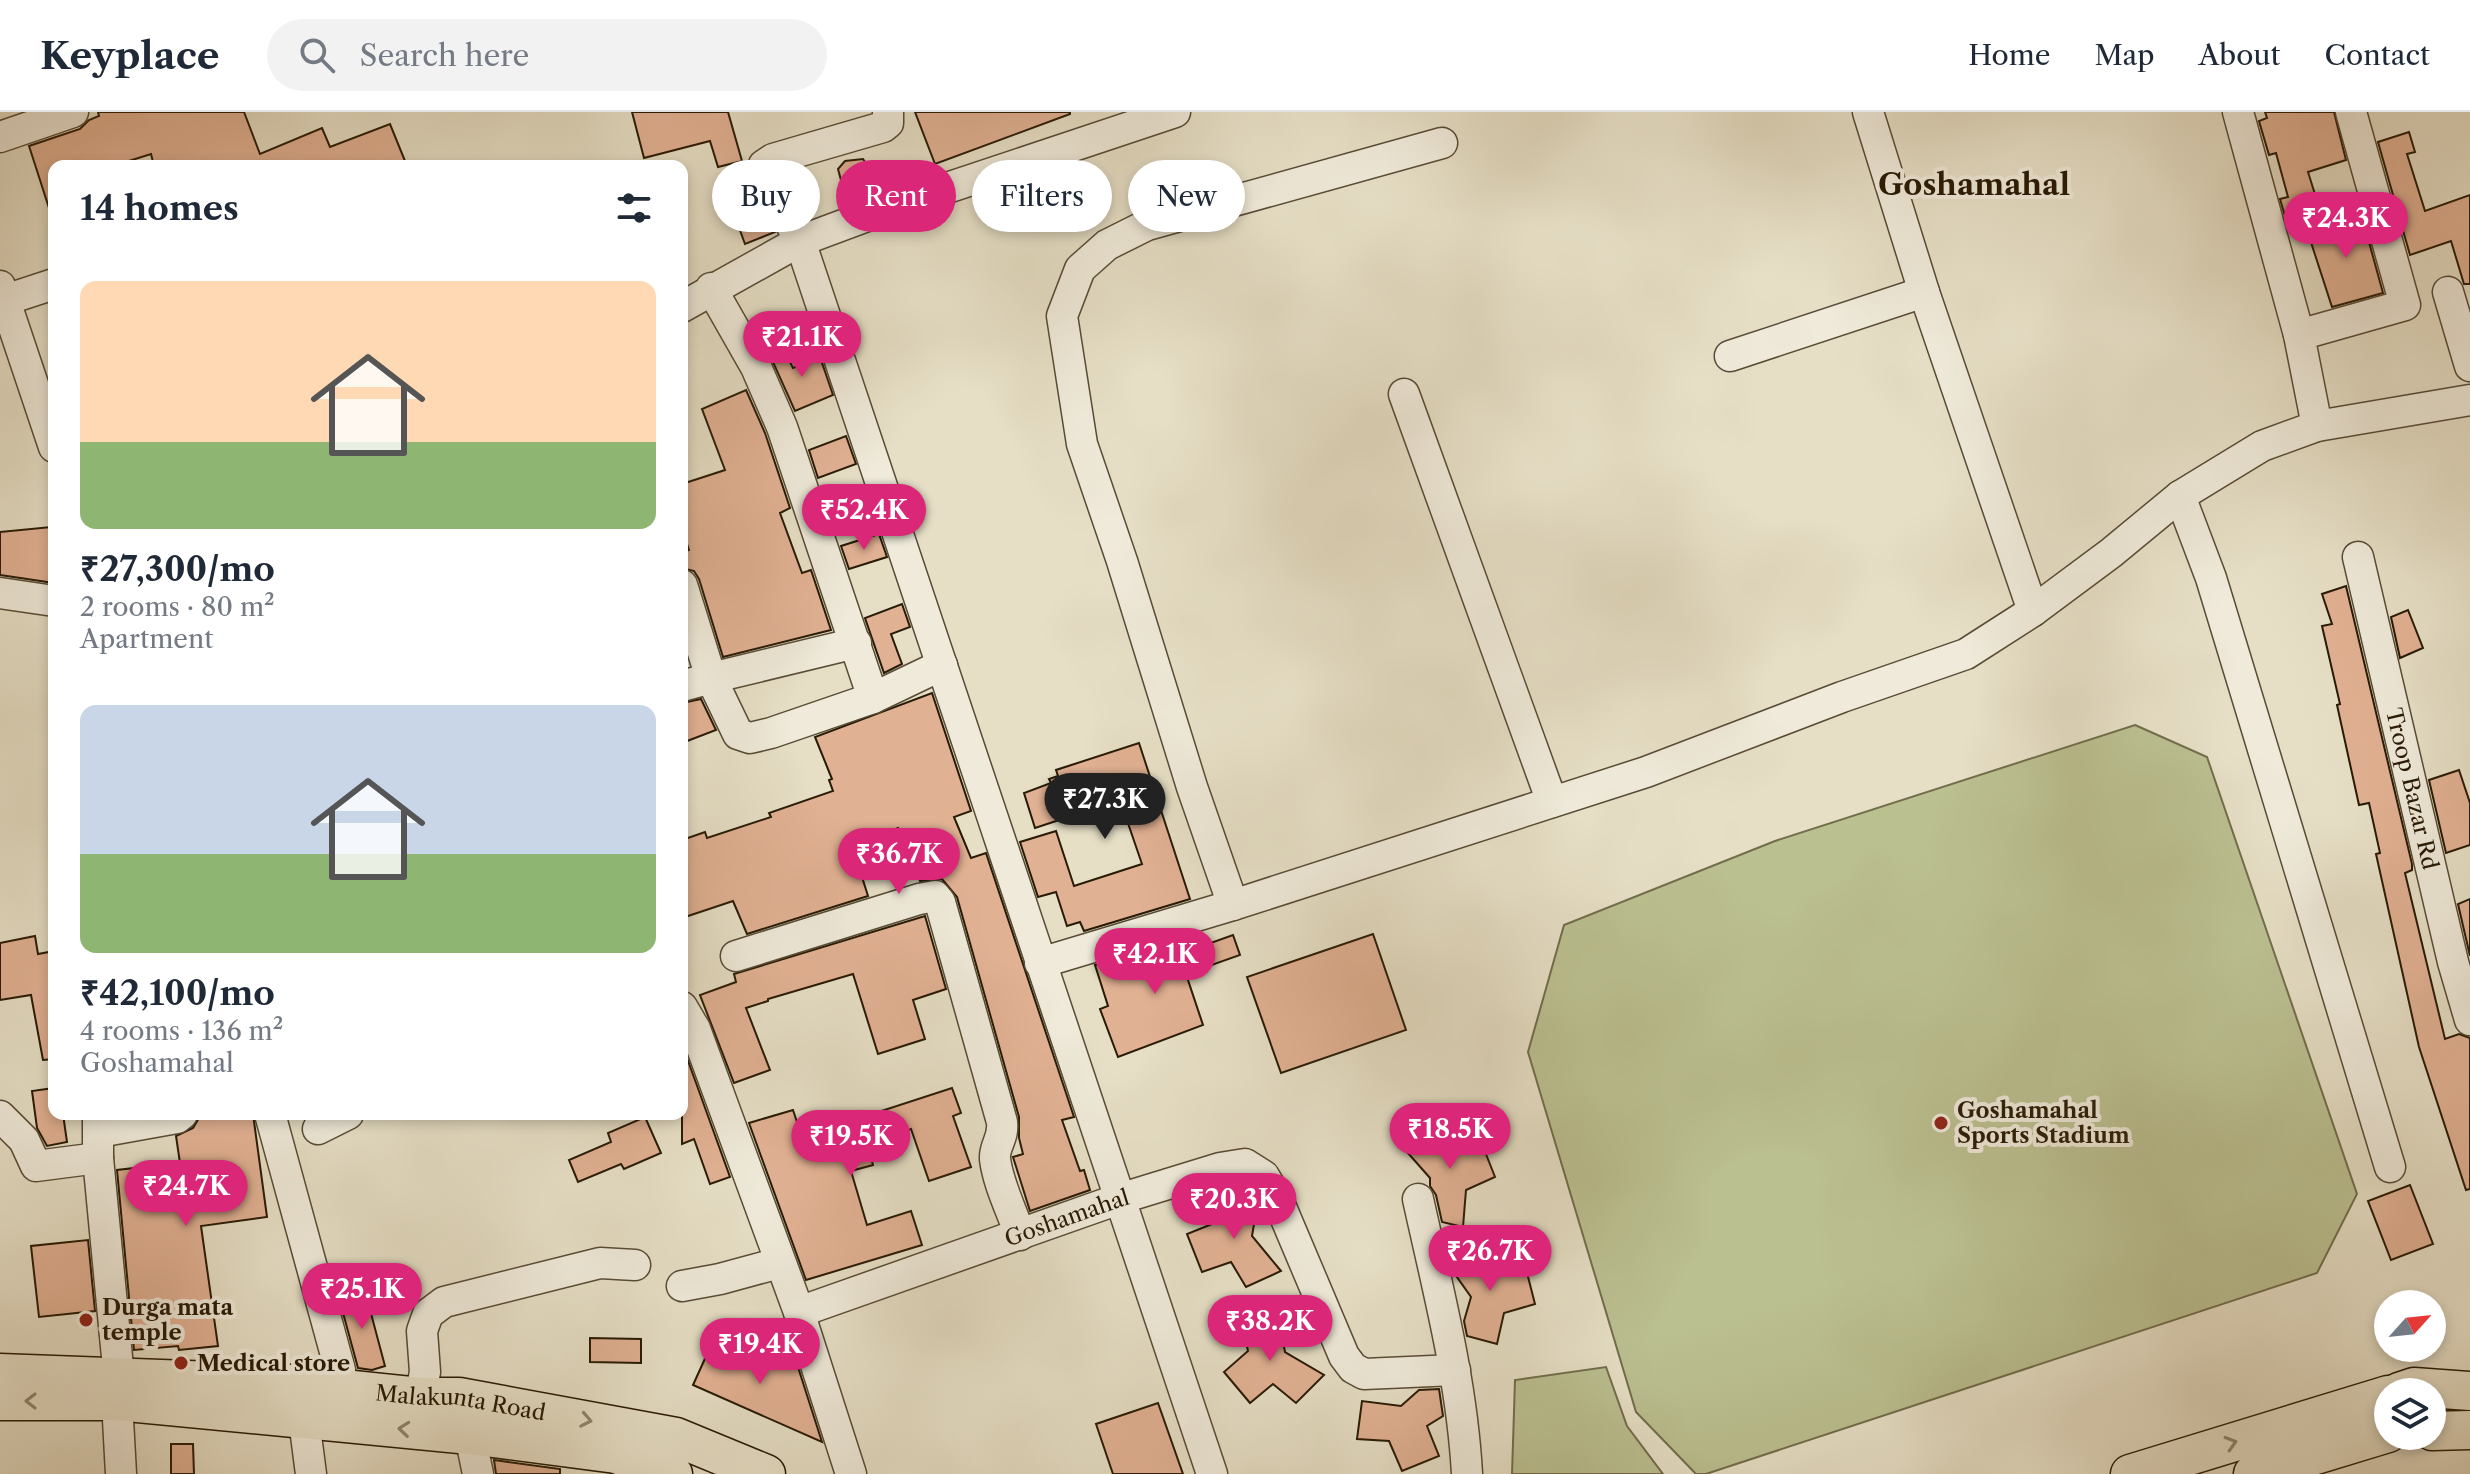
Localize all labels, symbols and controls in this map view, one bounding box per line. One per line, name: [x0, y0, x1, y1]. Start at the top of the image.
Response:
search box: [267, 19, 827, 91]
text: Keyplace: [40, 32, 219, 79]
icon: search: [295, 33, 339, 77]
text: Search here: [359, 37, 529, 74]
text: Home: [1968, 38, 2050, 72]
text: Map: [2094, 38, 2154, 72]
text: About: [2198, 38, 2280, 72]
text: Contact: [2324, 38, 2430, 72]
chip: Buy: [712, 160, 820, 232]
chip: Rent: [836, 160, 956, 232]
chip: Filters: [972, 160, 1112, 232]
chip: New: [1128, 160, 1245, 232]
district label: Goshamahal: [1878, 166, 2070, 203]
icon: filters: [612, 186, 656, 230]
text: 14 homes: [80, 187, 239, 229]
pin: ₹24.3K: [2281, 192, 2411, 260]
text: ₹24.3K: [2302, 202, 2390, 234]
pin: ₹21.1K: [737, 311, 867, 379]
text: ₹21.1K: [761, 321, 843, 353]
icon: home: [296, 333, 440, 477]
pin: ₹52.4K: [799, 484, 929, 552]
text: ₹52.4K: [820, 494, 908, 526]
text: ₹27,300/mo: [80, 548, 275, 590]
text: 2 rooms · 80 m²: [80, 591, 275, 623]
text: Apartment: [80, 623, 213, 655]
street label: Troop Bazar Rd: [2380, 705, 2444, 872]
icon: home: [296, 757, 440, 901]
pin: ₹27.3K: [1040, 773, 1170, 841]
text: ₹27.3K: [1062, 783, 1148, 815]
pin: ₹36.7K: [834, 828, 964, 896]
text: ₹36.7K: [856, 838, 942, 870]
pin: ₹42.1K: [1090, 928, 1220, 996]
text: ₹42.1K: [1112, 938, 1198, 970]
text: ₹42,100/mo: [80, 972, 275, 1014]
text: 4 rooms · 136 m²: [80, 1015, 283, 1047]
text: Goshamahal: [80, 1047, 234, 1079]
place label: Goshamahal Sports Stadium: [1957, 1097, 2130, 1149]
pin: ₹18.5K: [1385, 1103, 1515, 1171]
pin: ₹19.5K: [786, 1110, 916, 1178]
text: ₹18.5K: [1408, 1113, 1492, 1145]
marker: Goshamahal Sports Stadium: [1932, 1114, 1950, 1132]
text: ₹19.5K: [809, 1120, 893, 1152]
pin: ₹24.7K: [121, 1160, 251, 1228]
text: ₹24.7K: [143, 1170, 229, 1202]
pin: ₹20.3K: [1169, 1173, 1299, 1241]
street label: Goshamahal: [1001, 1183, 1133, 1252]
text: ₹20.3K: [1189, 1183, 1279, 1215]
pin: ₹26.7K: [1425, 1225, 1555, 1293]
text: ₹26.7K: [1447, 1235, 1533, 1267]
pin: ₹25.1K: [297, 1263, 427, 1331]
text: ₹25.1K: [320, 1273, 404, 1305]
north arrow: [2374, 1290, 2446, 1362]
map controls: [2374, 1290, 2446, 1450]
place label: Durga mata temple: [102, 1294, 233, 1346]
pin: ₹38.2K: [1205, 1295, 1335, 1363]
text: ₹38.2K: [1226, 1305, 1314, 1337]
marker: Durga mata temple: [77, 1311, 95, 1329]
pin: ₹19.4K: [695, 1318, 825, 1386]
text: ₹19.4K: [718, 1328, 802, 1360]
place label: Medical store: [197, 1350, 350, 1377]
marker: Medical store: [172, 1354, 190, 1372]
button: layers: [2374, 1378, 2446, 1450]
street label: Malakunta Road: [374, 1379, 548, 1426]
one-way arrow: [24, 1392, 37, 1410]
one-way arrow: [579, 1411, 593, 1428]
one-way arrow: [397, 1421, 410, 1438]
one-way arrow: [2224, 1436, 2238, 1452]

